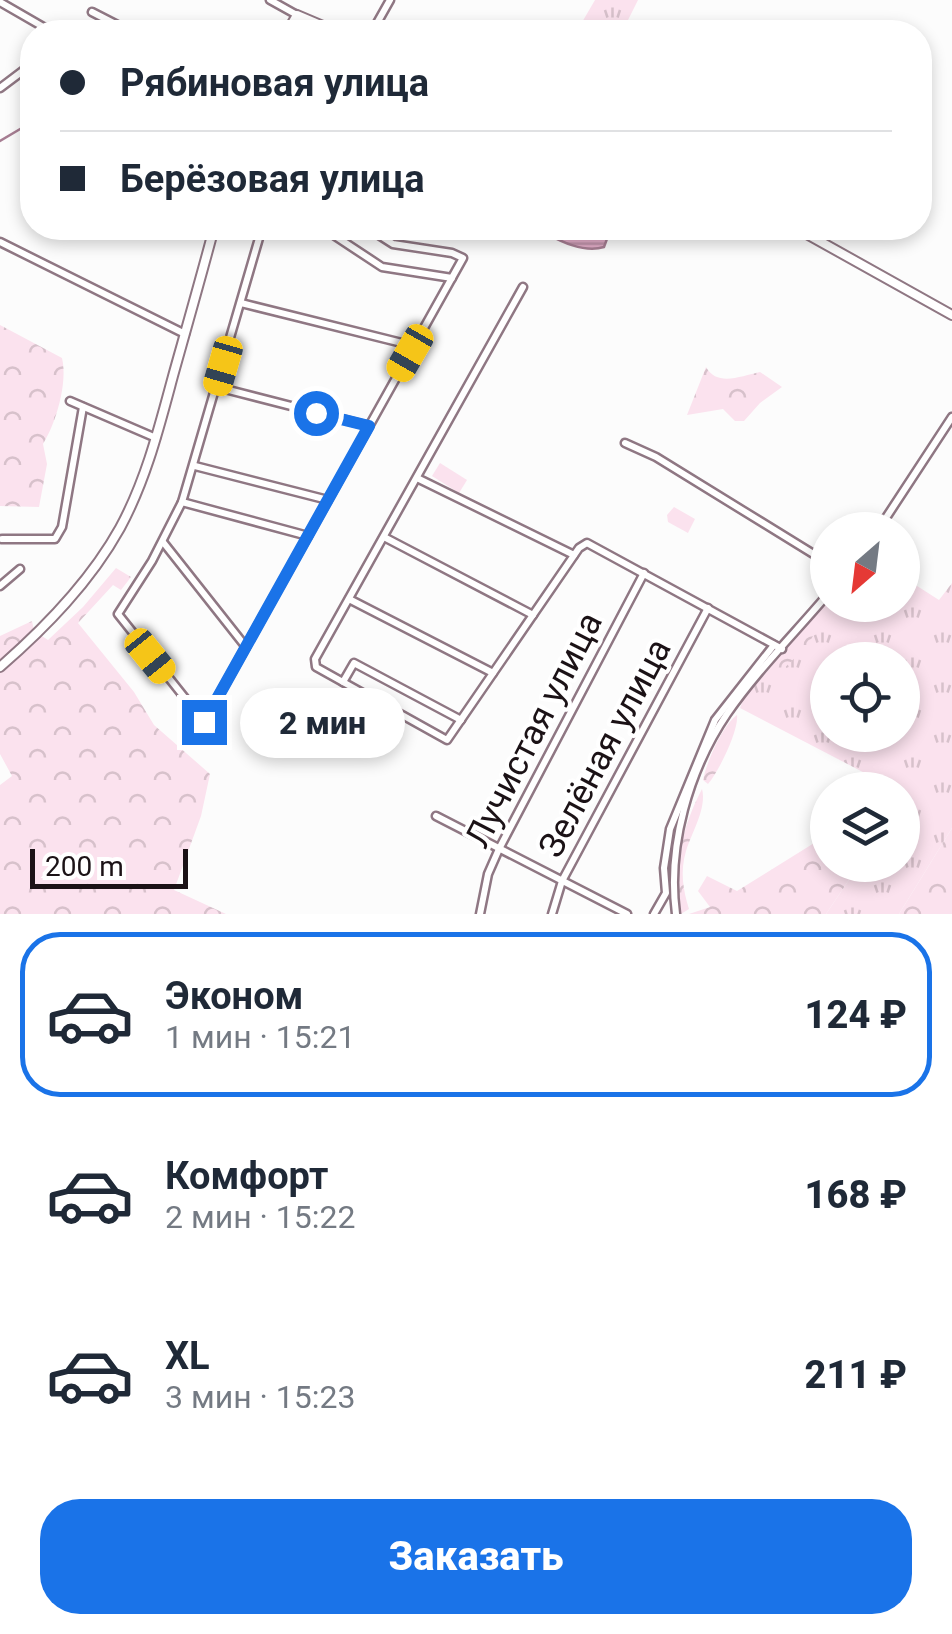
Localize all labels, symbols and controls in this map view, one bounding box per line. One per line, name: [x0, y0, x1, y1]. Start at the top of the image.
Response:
text: Рябиновая улица: [120, 61, 429, 105]
text: Берёзовая улица: [120, 157, 425, 201]
car: [382, 320, 438, 386]
car: [200, 333, 246, 399]
route start: [294, 391, 339, 436]
north arrow: [810, 512, 920, 622]
map controls: [810, 512, 920, 882]
street label: Лучистая улица: [457, 606, 611, 854]
car: [119, 623, 181, 689]
street label: Зелёная улица: [530, 632, 680, 864]
button: locate: [810, 642, 920, 752]
callout: 2 мин: [239, 687, 404, 757]
route end: [182, 700, 227, 745]
text: 2 мин: [279, 704, 366, 742]
button: layers: [810, 772, 920, 882]
scale bar: [30, 844, 188, 888]
text: 200 m: [45, 850, 124, 883]
icon: car: [45, 970, 135, 1060]
text: Эконом: [165, 974, 303, 1018]
text: 124 ₽: [805, 993, 907, 1037]
text: 1 мин · 15:21: [165, 1018, 356, 1056]
icon: car: [45, 1150, 135, 1240]
text: Комфорт: [165, 1154, 328, 1198]
text: 168 ₽: [805, 1173, 907, 1217]
text: 2 мин · 15:22: [165, 1198, 356, 1236]
icon: car: [45, 1330, 135, 1420]
text: XL: [165, 1334, 210, 1378]
text: 211 ₽: [805, 1353, 907, 1397]
text: 3 мин · 15:23: [165, 1378, 356, 1416]
button: Заказать: [40, 1499, 912, 1614]

